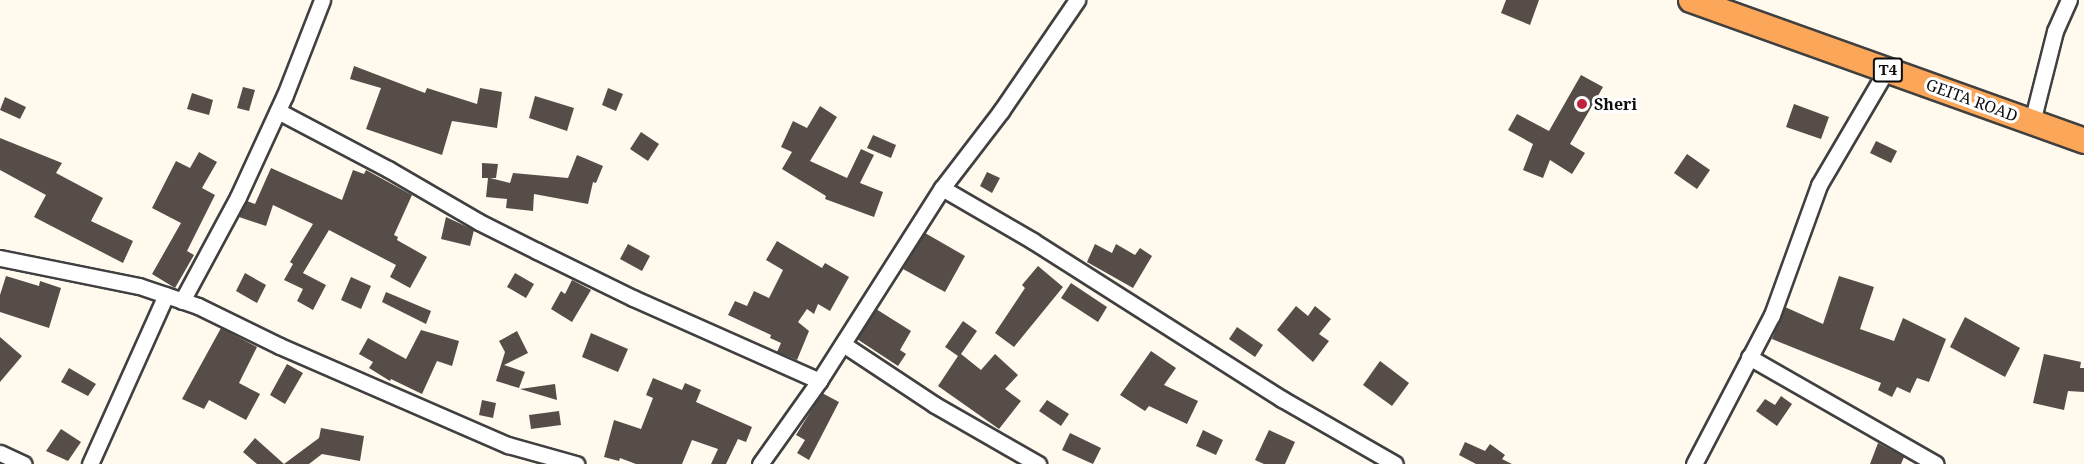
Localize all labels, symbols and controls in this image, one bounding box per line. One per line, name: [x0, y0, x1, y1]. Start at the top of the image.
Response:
road number: T4: [1872, 58, 1904, 82]
street label: GEITA ROAD: [1924, 75, 2020, 125]
place label: Sheri: [1594, 94, 1637, 114]
marker: Sheri: [1575, 97, 1589, 111]

